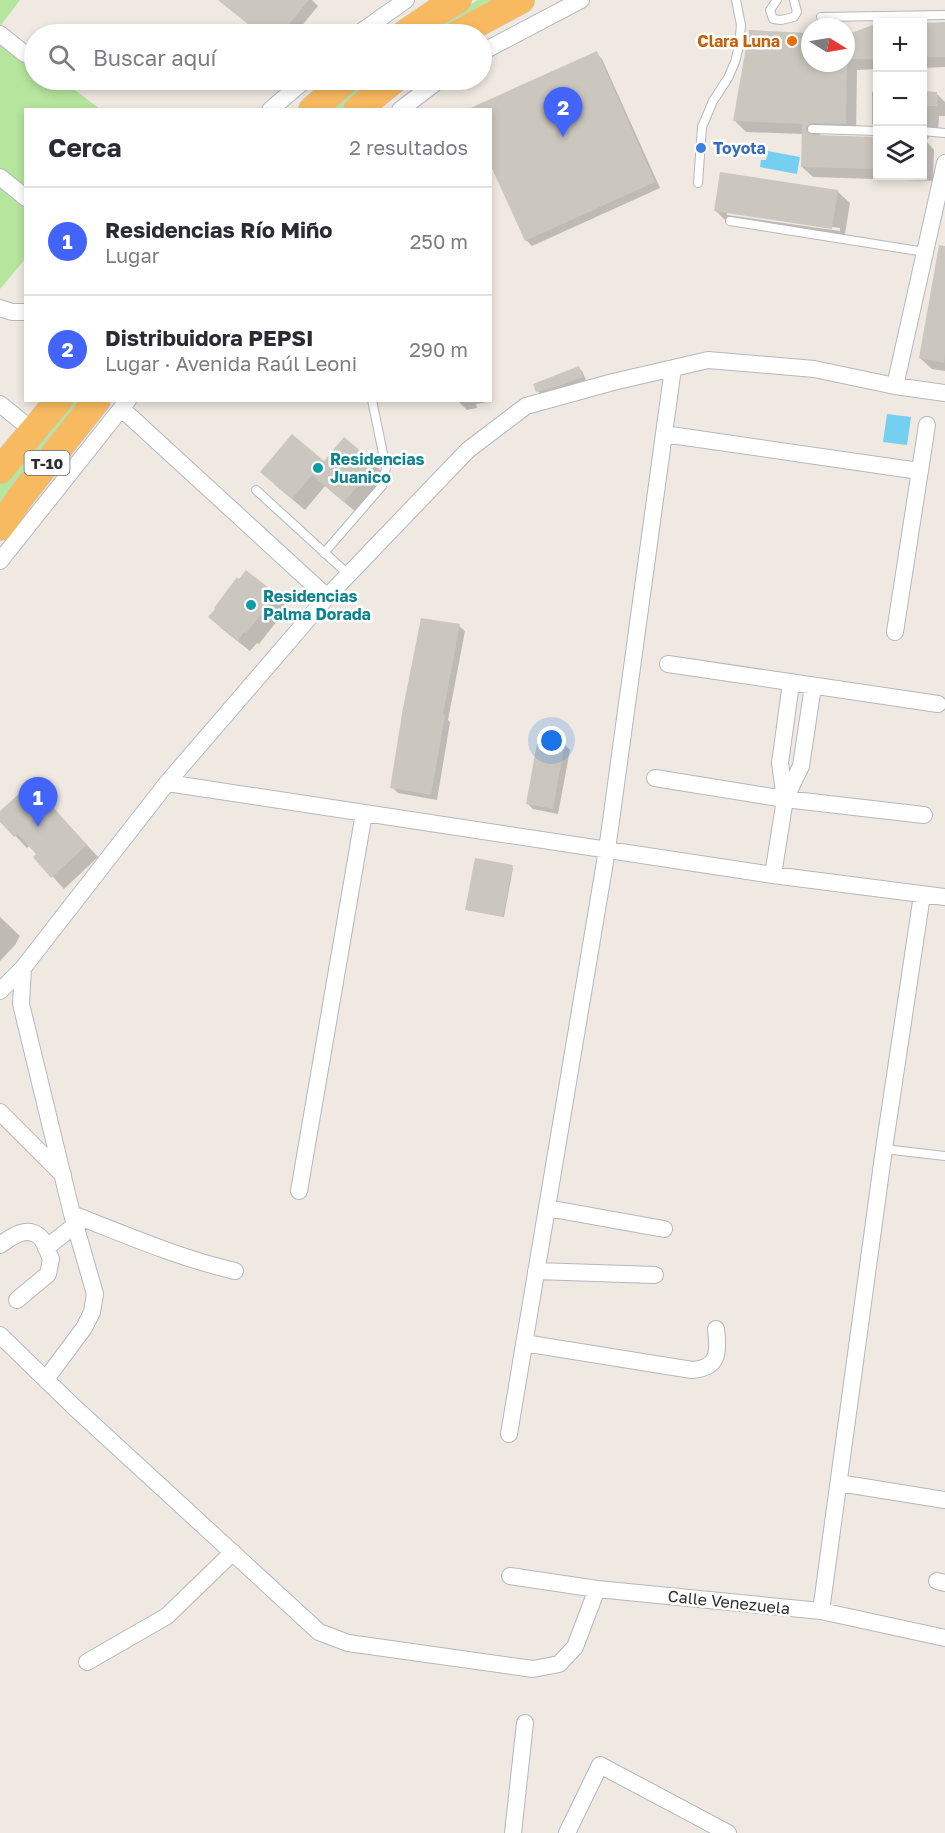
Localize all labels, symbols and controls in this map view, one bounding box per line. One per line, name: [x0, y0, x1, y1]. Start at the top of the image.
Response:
north arrow: [801, 18, 855, 72]
map controls: [873, 18, 927, 180]
button: +: [873, 18, 927, 72]
search box: [24, 24, 492, 90]
place label: Clara Luna: [697, 31, 780, 51]
marker: Clara Luna: [785, 34, 799, 48]
icon: search: [45, 41, 78, 74]
text: Buscar aquí: [93, 44, 216, 71]
button: −: [873, 72, 927, 126]
pin: 2: [544, 88, 582, 137]
button: layers: [873, 126, 927, 180]
text: Cerca: [48, 132, 122, 163]
text: 2 resultados: [349, 135, 468, 159]
place label: Toyota: [713, 138, 766, 158]
marker: Toyota: [694, 141, 708, 155]
text: Residencias Río Miño: [105, 216, 333, 243]
text: 1: [62, 229, 73, 253]
text: 250 m: [410, 229, 468, 253]
text: Lugar: [105, 243, 160, 267]
text: Distribuidora PEPSI: [105, 324, 314, 351]
text: 2: [61, 337, 74, 361]
text: 290 m: [409, 337, 468, 361]
text: Lugar · Avenida Raúl Leoni: [105, 351, 357, 375]
place label: Residencias Juanico: [330, 449, 424, 487]
road number: T-10: [24, 451, 70, 475]
marker: Residencias Juanico: [311, 461, 325, 475]
place label: Residencias Palma Dorada: [263, 586, 371, 624]
marker: Residencias Palma Dorada: [244, 598, 258, 612]
your location: [537, 726, 566, 755]
pin: 1: [18, 778, 57, 827]
street label: Calle Venezuela: [667, 1586, 791, 1618]

